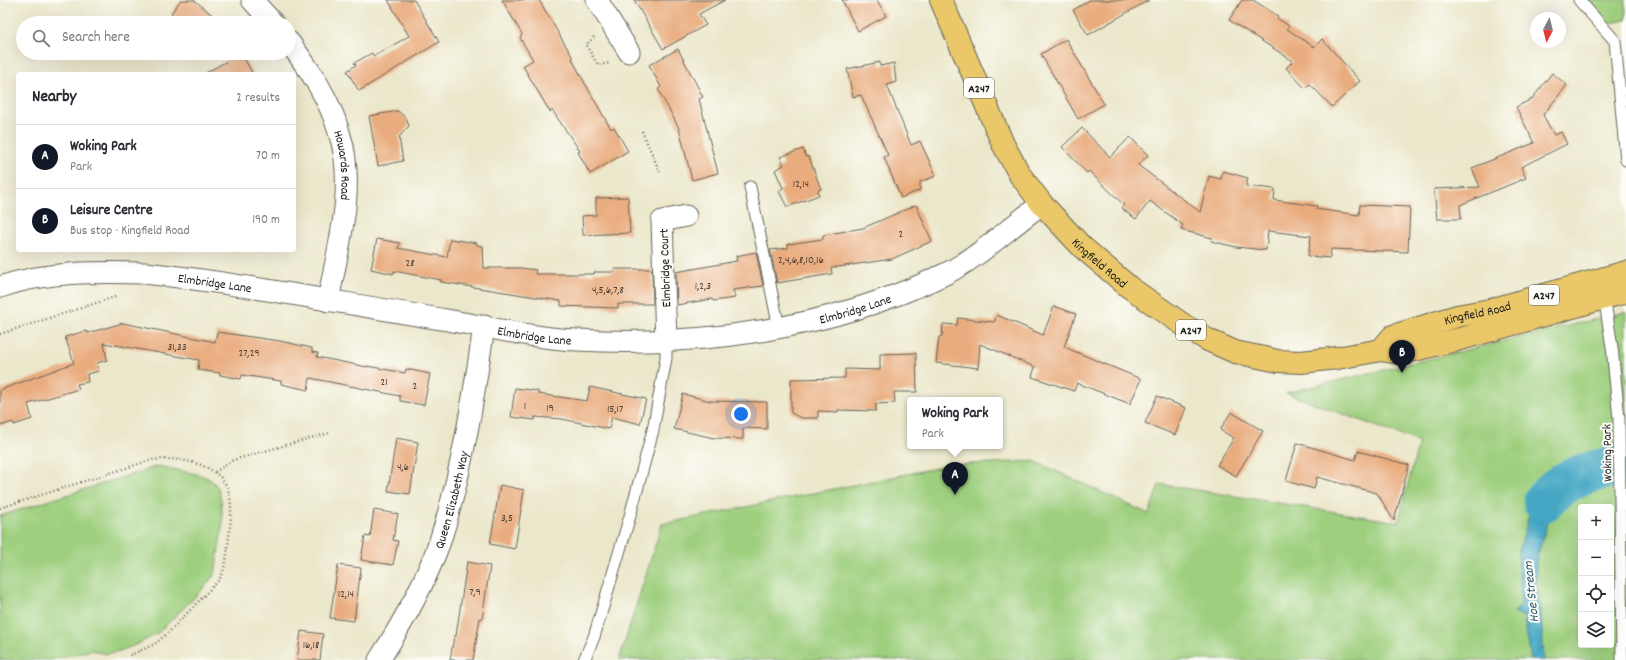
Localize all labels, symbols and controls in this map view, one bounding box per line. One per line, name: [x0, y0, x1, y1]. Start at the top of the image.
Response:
north arrow: [1530, 12, 1566, 48]
search box: [16, 16, 296, 60]
icon: search: [30, 27, 52, 49]
text: Search here: [62, 27, 130, 49]
road number: A247: [964, 78, 994, 98]
text: Nearby: [32, 86, 76, 110]
text: 2 results: [236, 89, 280, 108]
street label: Howards Road: [327, 128, 353, 201]
text: Woking Park: [70, 136, 137, 158]
text: A: [41, 147, 49, 166]
text: 70 m: [256, 147, 280, 166]
text: Park: [70, 158, 92, 177]
house number: 12,14: [793, 177, 809, 193]
text: Leisure Centre: [70, 200, 153, 222]
text: B: [42, 211, 48, 230]
text: 190 m: [252, 211, 280, 230]
text: Bus stop · Kingfield Road: [70, 222, 189, 241]
house number: 2: [899, 227, 904, 243]
street label: Elmbridge Court: [656, 228, 677, 308]
street label: Kingfield Road: [1066, 235, 1131, 294]
house number: 2,4,6,8,10,16: [778, 253, 824, 269]
house number: 28: [405, 256, 415, 272]
street label: Elmbridge Lane: [177, 270, 253, 299]
house number: 1,2,3: [695, 279, 711, 295]
house number: 4,5,6,7,8: [592, 283, 624, 299]
road number: A247: [1529, 285, 1559, 305]
street label: Elmbridge Lane: [817, 291, 895, 331]
street label: Kingfield Road: [1442, 298, 1514, 332]
road number: A247: [1176, 320, 1206, 340]
street label: Elmbridge Lane: [495, 322, 572, 352]
house number: 31,33: [167, 340, 187, 356]
pin: B: [1389, 340, 1415, 373]
house number: 27,29: [239, 346, 259, 362]
house number: 21: [380, 375, 388, 391]
house number: 2: [413, 379, 418, 395]
popup: [907, 397, 1003, 449]
house number: 1: [524, 399, 526, 415]
house number: 19: [546, 401, 554, 417]
house number: 15,17: [607, 402, 623, 418]
text: Woking Park: [922, 403, 988, 425]
your location: [731, 404, 751, 424]
street label: Woking Park: [1598, 424, 1619, 482]
text: Park: [922, 425, 944, 444]
street label: Queen Elizabeth Way: [431, 449, 475, 552]
house number: 4,6: [397, 460, 409, 476]
pin: A: [942, 462, 968, 495]
map controls: [1578, 504, 1614, 648]
button: +: [1578, 504, 1614, 540]
house number: 3,5: [501, 511, 513, 527]
button: −: [1578, 540, 1614, 576]
water label: Hoe Stream: [1519, 560, 1545, 623]
button: locate: [1578, 576, 1614, 612]
house number: 7,9: [469, 585, 481, 601]
house number: 12,14: [338, 587, 354, 603]
button: layers: [1578, 612, 1614, 648]
house number: 16,18: [303, 638, 319, 654]

